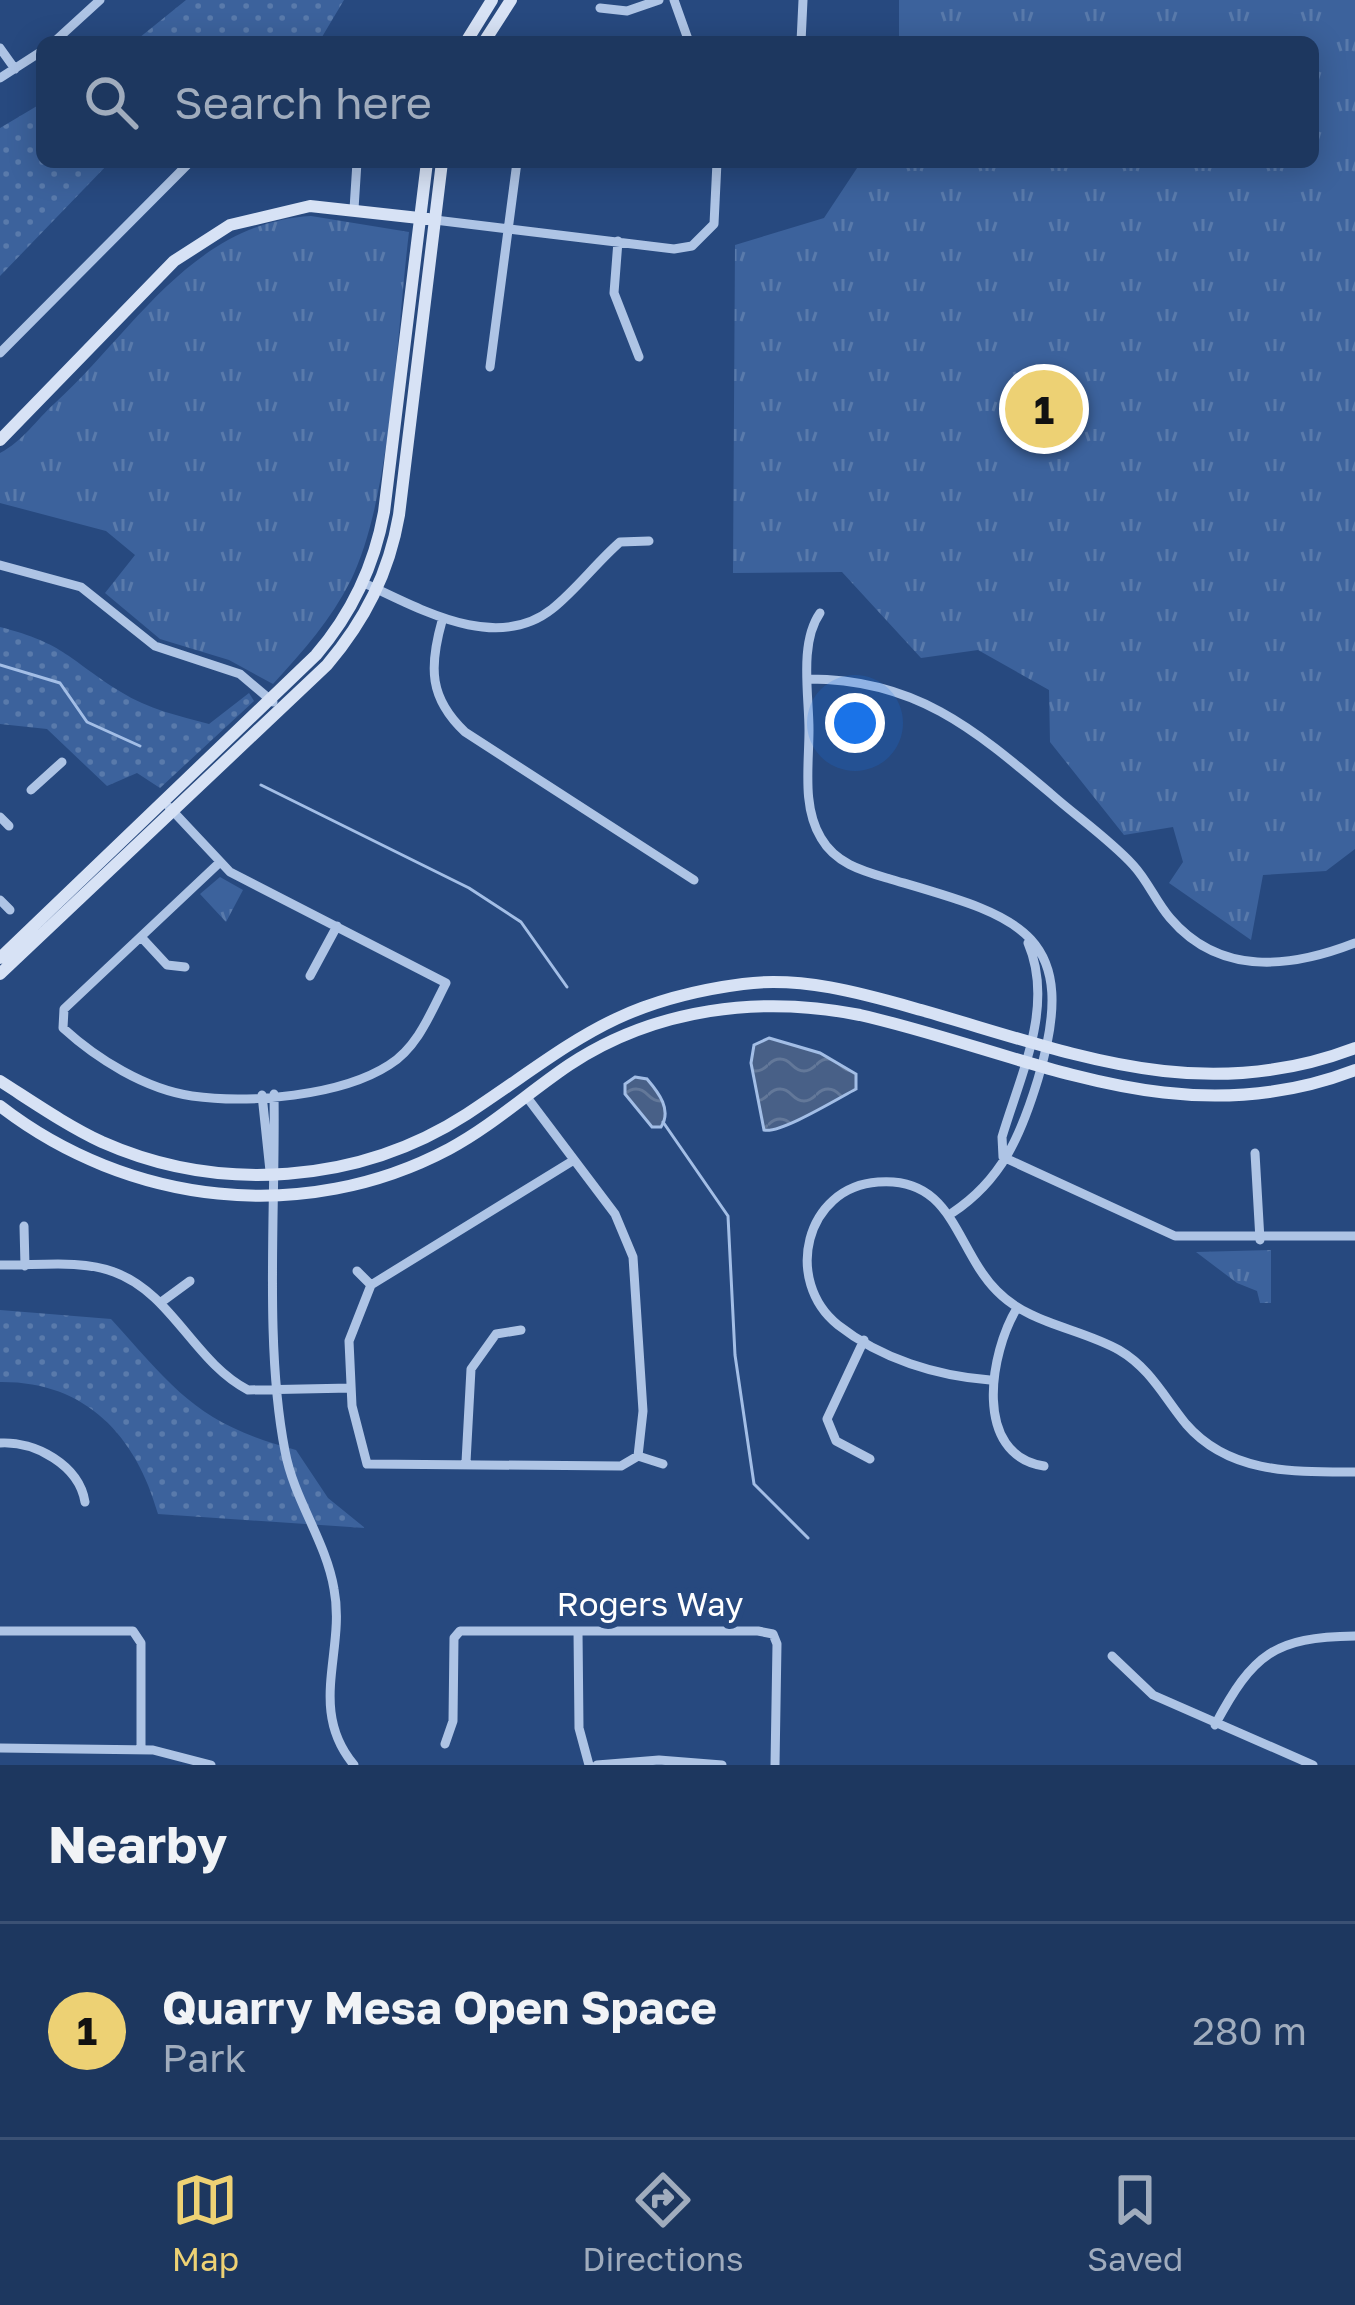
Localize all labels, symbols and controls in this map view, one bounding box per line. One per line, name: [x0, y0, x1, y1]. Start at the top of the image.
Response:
search box: [36, 36, 1319, 168]
icon: search: [78, 69, 144, 135]
text: Search here: [174, 75, 432, 129]
pin: 1: [1005, 364, 1083, 454]
your location: [825, 693, 885, 753]
street label: Rogers Way: [557, 1584, 743, 1623]
text: Nearby: [48, 1813, 227, 1874]
text: Quarry Mesa Open Space: [162, 1980, 717, 2034]
text: 1: [77, 2007, 97, 2054]
text: 280 m: [1192, 2007, 1307, 2054]
text: Park: [162, 2034, 246, 2081]
tab: Map: [172, 2167, 239, 2278]
tab: Directions: [582, 2167, 744, 2278]
tab: Saved: [1087, 2167, 1183, 2278]

